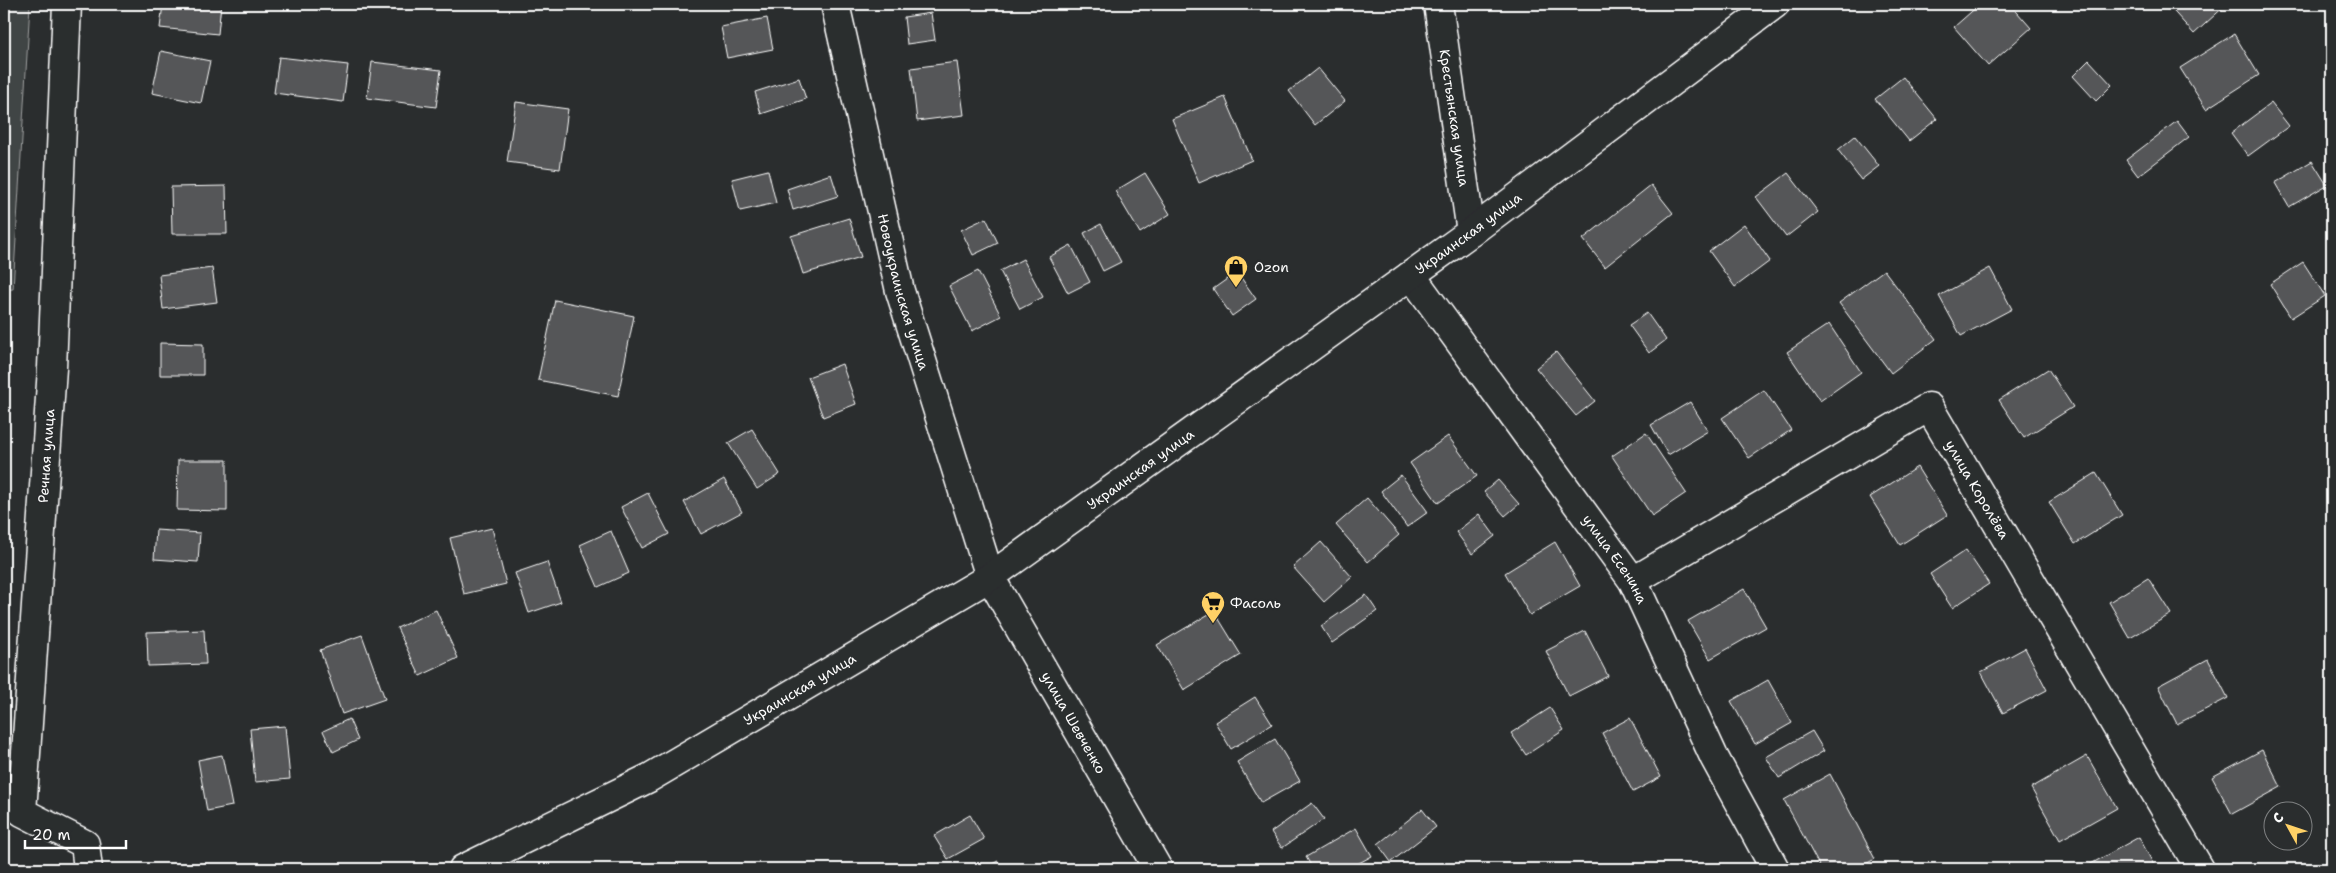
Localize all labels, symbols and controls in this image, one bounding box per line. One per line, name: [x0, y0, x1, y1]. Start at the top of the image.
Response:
street label: Крестьянская улица: [1436, 48, 1473, 188]
street label: Украинская улица: [1412, 188, 1525, 278]
street label: Новоукраинская улица: [874, 212, 933, 373]
shop icon: Ozon: [1223, 254, 1249, 288]
place label: Ozon: [1254, 258, 1289, 276]
street label: Речная улица: [34, 408, 58, 504]
street label: Украинская улица: [1083, 425, 1198, 514]
street label: улица Королёва: [1941, 437, 2014, 543]
street label: улица Есенина: [1579, 511, 1651, 607]
supermarket icon: Фасоль: [1200, 590, 1226, 624]
place label: Фасоль: [1230, 594, 1281, 612]
street label: Украинская улица: [740, 649, 859, 729]
street label: улица Шевченко: [1037, 668, 1110, 777]
north arrow: [2264, 800, 2314, 850]
text: С: [2268, 809, 2288, 827]
scale bar: [25, 818, 126, 850]
text: 20 m: [32, 825, 71, 845]

